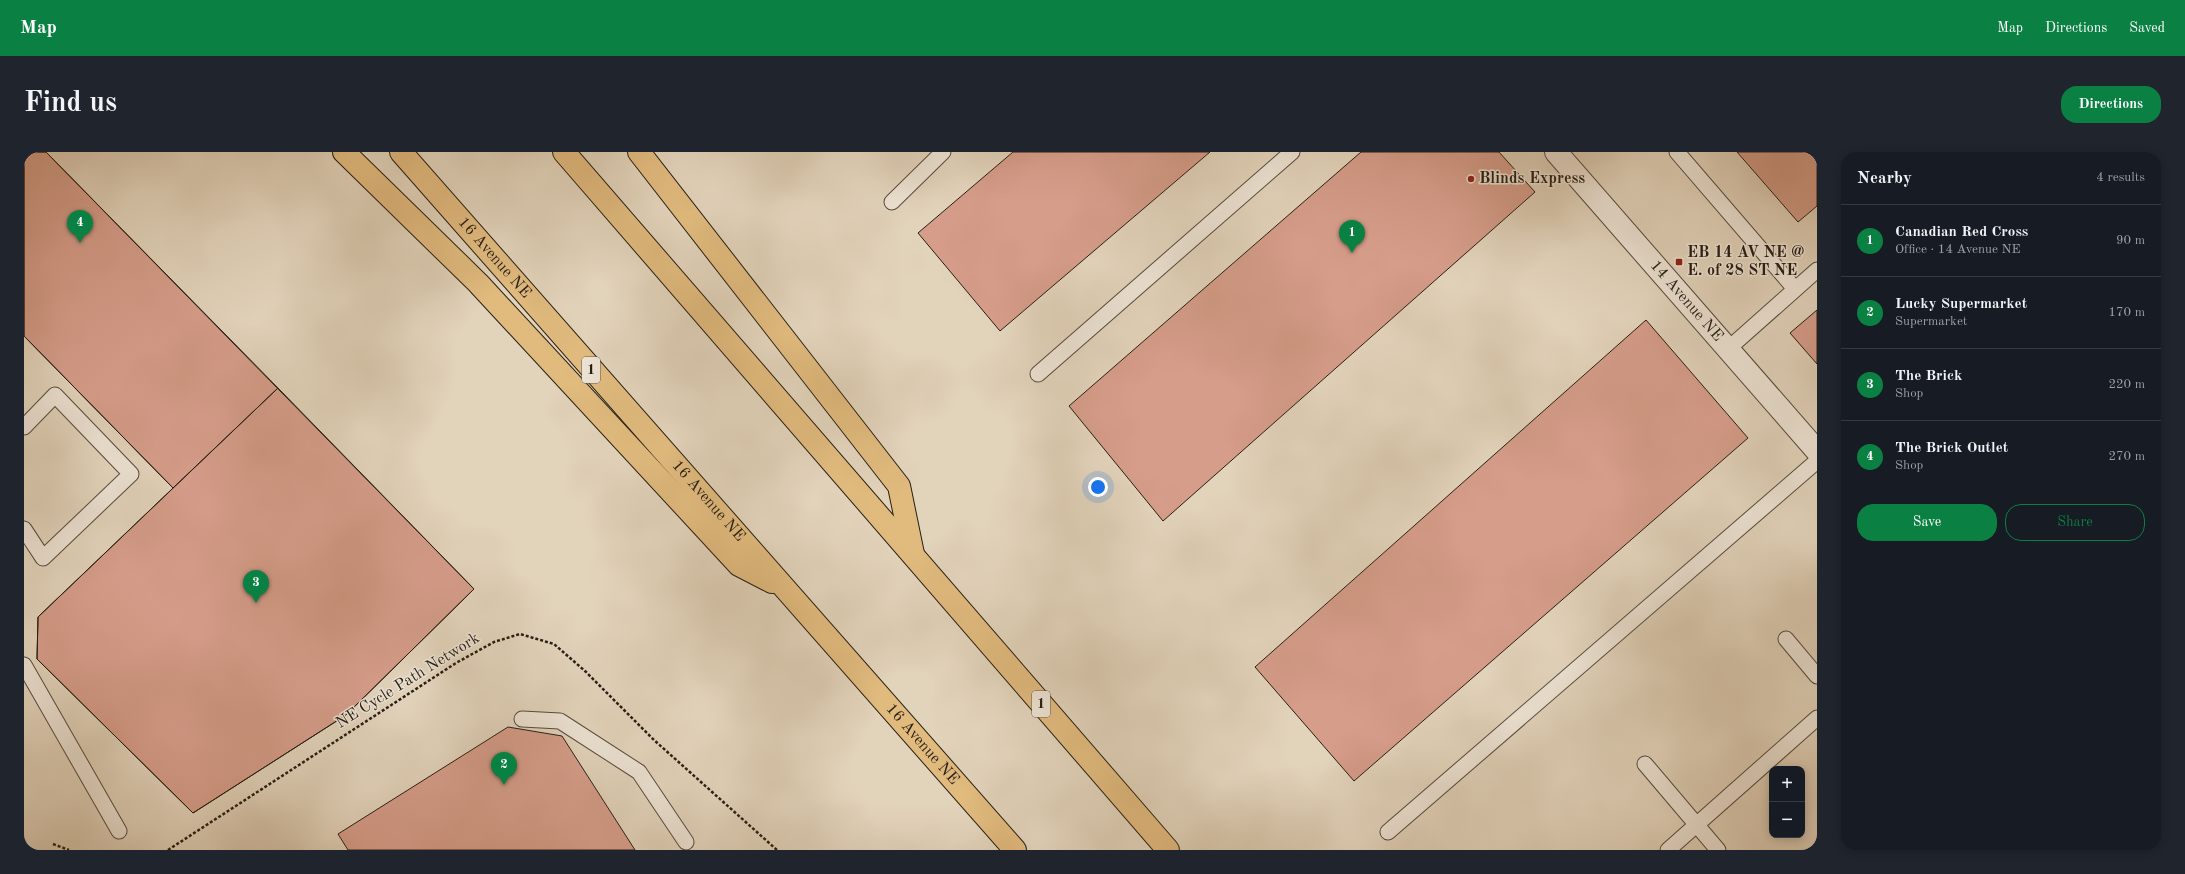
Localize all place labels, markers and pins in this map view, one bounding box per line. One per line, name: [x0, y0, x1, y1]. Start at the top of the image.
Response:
place label: Blinds Express: [1479, 171, 1585, 187]
marker: Blinds Express: [1466, 174, 1476, 184]
pin: 4: [67, 210, 93, 243]
pin: 1: [1339, 220, 1365, 253]
place label: EB 14 AV NE @ E. of 28 ST NE: [1687, 245, 1804, 279]
marker: EB 14 AV NE @ E. of 28 ST NE: [1674, 257, 1684, 267]
pin: 3: [243, 570, 269, 603]
pin: 2: [491, 752, 517, 785]

